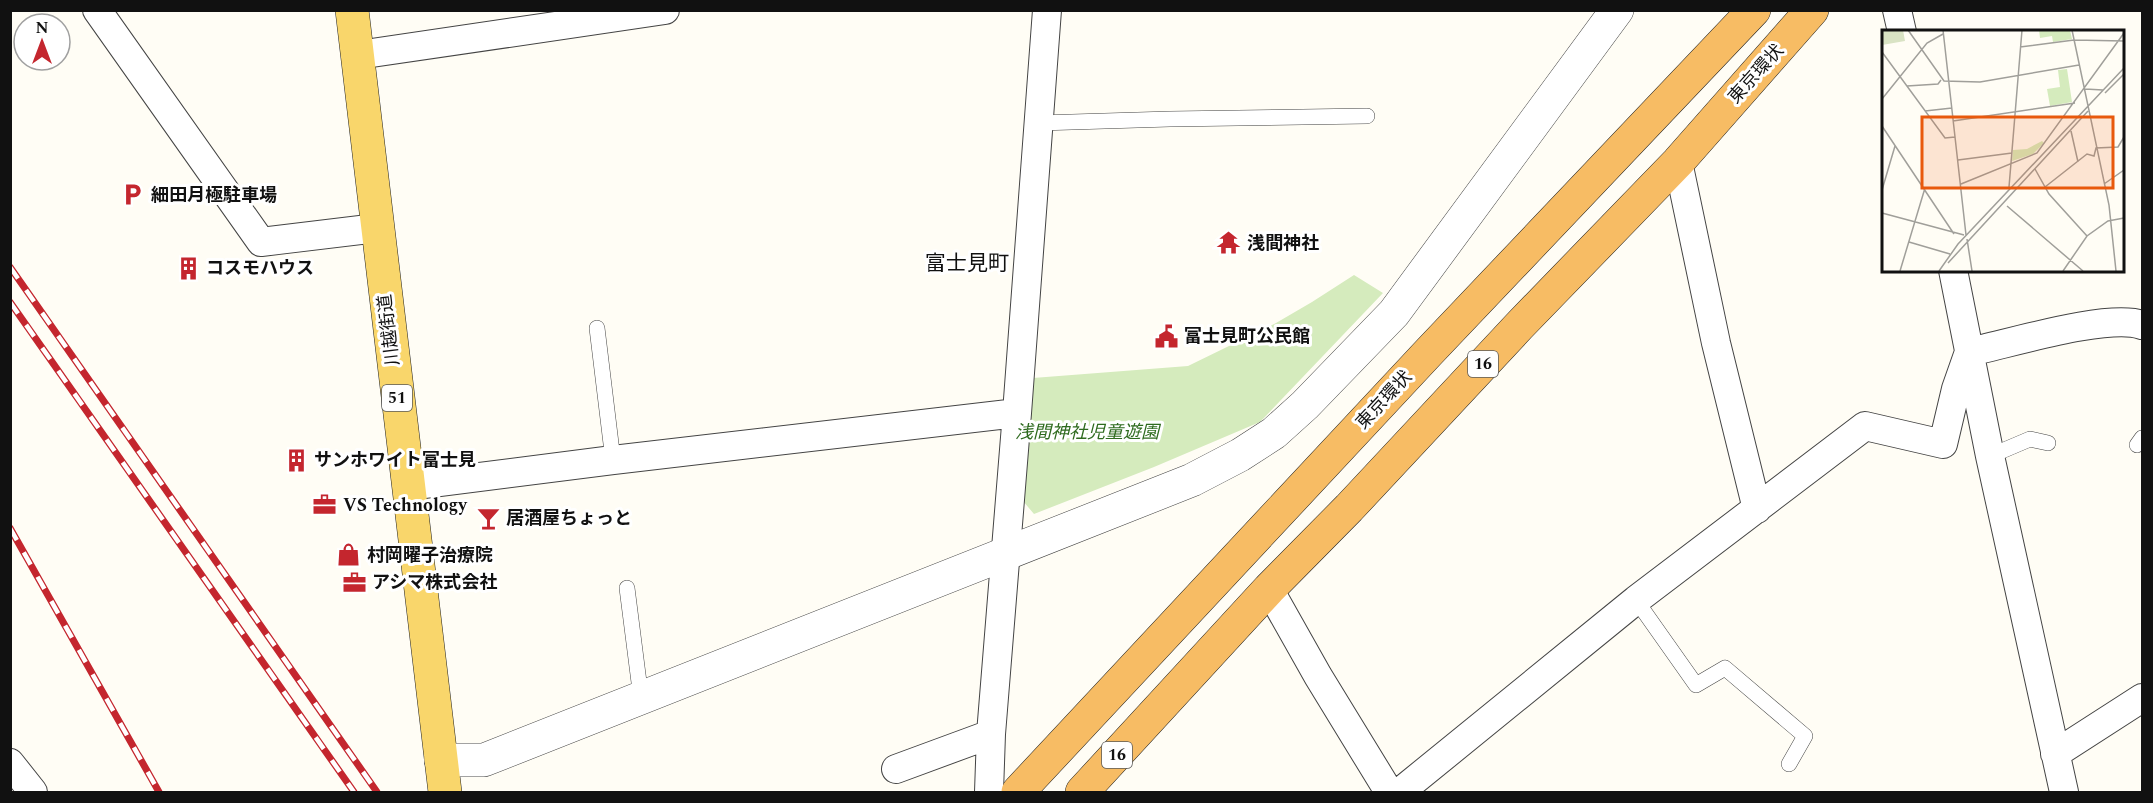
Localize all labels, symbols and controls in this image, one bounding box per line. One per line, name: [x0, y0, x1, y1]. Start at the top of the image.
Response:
north arrow: [12, 12, 72, 72]
text: N: [35, 16, 49, 40]
inset map: [1882, 30, 2123, 272]
street label: 東京環状: [1722, 38, 1790, 110]
parking icon: 細田月極駐車場: [120, 182, 146, 208]
place label: 細田月極駐車場: [151, 182, 277, 209]
temple icon: 浅間神社: [1216, 230, 1242, 256]
place label: 浅間神社: [1247, 230, 1319, 257]
district label: 富士見町: [925, 248, 1009, 280]
building icon: コスモハウス: [175, 255, 201, 281]
place label: コスモハウス: [206, 255, 314, 282]
street label: 川越街道: [371, 293, 407, 367]
public building icon: 富士見町公民館: [1153, 323, 1179, 349]
place label: 富士見町公民館: [1184, 323, 1310, 350]
road number: 16: [1468, 351, 1498, 377]
street label: 東京環状: [1350, 364, 1418, 436]
road number: 51: [382, 385, 412, 411]
park label: 浅間神社児童遊園: [1015, 419, 1162, 446]
building icon: サンホワイト富士見: [283, 447, 309, 473]
place label: サンホワイト富士見: [314, 447, 476, 474]
office icon: VS Technology: [312, 492, 338, 518]
place label: VS Technology: [343, 492, 468, 519]
bar icon: 居酒屋ちょっと: [475, 505, 501, 531]
place label: 居酒屋ちょっと: [506, 505, 632, 532]
shop icon: 村岡曜子治療院: [336, 542, 362, 568]
place label: 村岡曜子治療院: [367, 542, 493, 569]
office icon: アシマ株式会社: [341, 569, 367, 595]
place label: アシマ株式会社: [372, 569, 497, 596]
road number: 16: [1102, 742, 1132, 768]

